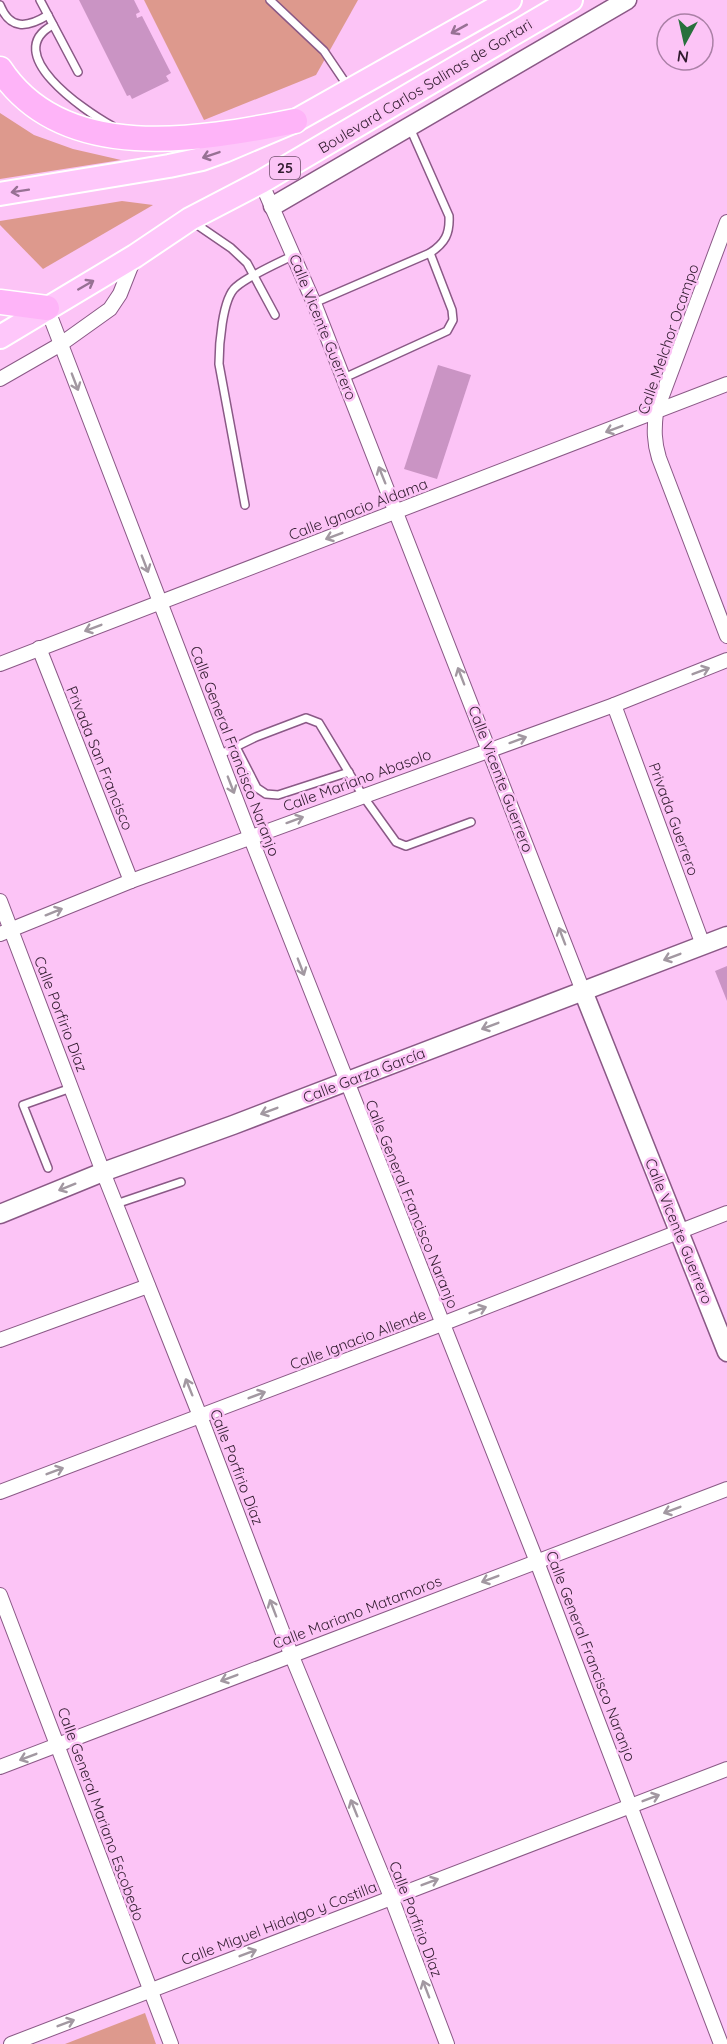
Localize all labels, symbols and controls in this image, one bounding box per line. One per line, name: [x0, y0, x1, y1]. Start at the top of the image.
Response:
north arrow: [655, 12, 715, 72]
street label: Boulevard Carlos Salinas de Gortari: [315, 15, 535, 157]
one-way arrow: [451, 23, 468, 35]
text: N: [676, 46, 690, 68]
one-way arrow: [202, 151, 221, 162]
road number: 25: [270, 157, 300, 179]
one-way arrow: [11, 186, 30, 197]
street label: Calle Vicente Guerrero: [285, 251, 361, 403]
street label: Calle Melchor Ocampo: [633, 261, 703, 417]
one-way arrow: [77, 279, 94, 291]
one-way arrow: [70, 372, 81, 391]
one-way arrow: [605, 424, 624, 435]
one-way arrow: [376, 466, 387, 485]
street label: Calle Ignacio Aldama: [286, 474, 430, 544]
one-way arrow: [325, 531, 344, 542]
one-way arrow: [140, 555, 151, 573]
one-way arrow: [84, 623, 103, 634]
street label: Calle General Francisco Naranjo: [186, 643, 284, 859]
one-way arrow: [691, 665, 709, 676]
one-way arrow: [455, 667, 466, 686]
street label: Privada San Francisco: [62, 683, 138, 833]
street label: Calle Vicente Guerrero: [464, 703, 538, 855]
one-way arrow: [508, 733, 527, 744]
street label: Calle Mariano Abasolo: [280, 744, 434, 816]
street label: Privada Guerrero: [645, 760, 703, 878]
one-way arrow: [226, 776, 237, 794]
one-way arrow: [285, 814, 304, 825]
one-way arrow: [45, 906, 63, 917]
one-way arrow: [555, 927, 566, 946]
one-way arrow: [664, 952, 682, 963]
street label: Calle Porfirio Díaz: [30, 953, 92, 1075]
one-way arrow: [297, 957, 308, 976]
one-way arrow: [481, 1022, 500, 1033]
street label: Calle Garza García: [300, 1043, 428, 1107]
street label: Calle General Francisco Naranjo: [361, 1097, 463, 1311]
one-way arrow: [260, 1107, 279, 1118]
street label: Calle Vicente Guerrero: [641, 1155, 717, 1307]
one-way arrow: [58, 1182, 76, 1193]
street label: Calle Ignacio Allende: [287, 1304, 429, 1374]
one-way arrow: [468, 1304, 487, 1315]
one-way arrow: [182, 1378, 193, 1396]
one-way arrow: [247, 1389, 266, 1400]
street label: Calle Porfirio Díaz: [206, 1406, 268, 1528]
one-way arrow: [45, 1465, 64, 1476]
one-way arrow: [664, 1505, 682, 1516]
street label: Calle General Francisco Naranjo: [542, 1548, 640, 1764]
street label: Calle Mariano Matamoros: [270, 1571, 444, 1653]
one-way arrow: [481, 1575, 500, 1586]
one-way arrow: [267, 1599, 278, 1618]
one-way arrow: [221, 1674, 239, 1685]
street label: Calle General Mariano Escobedo: [53, 1705, 149, 1923]
one-way arrow: [19, 1752, 38, 1763]
one-way arrow: [641, 1791, 660, 1802]
one-way arrow: [348, 1799, 359, 1818]
street label: Calle Porfirio Díaz: [385, 1858, 447, 1980]
one-way arrow: [420, 1876, 438, 1887]
street label: Calle Miguel Hidalgo y Costilla: [178, 1877, 380, 1969]
one-way arrow: [238, 1946, 256, 1957]
one-way arrow: [420, 1981, 431, 1999]
one-way arrow: [56, 2017, 75, 2028]

